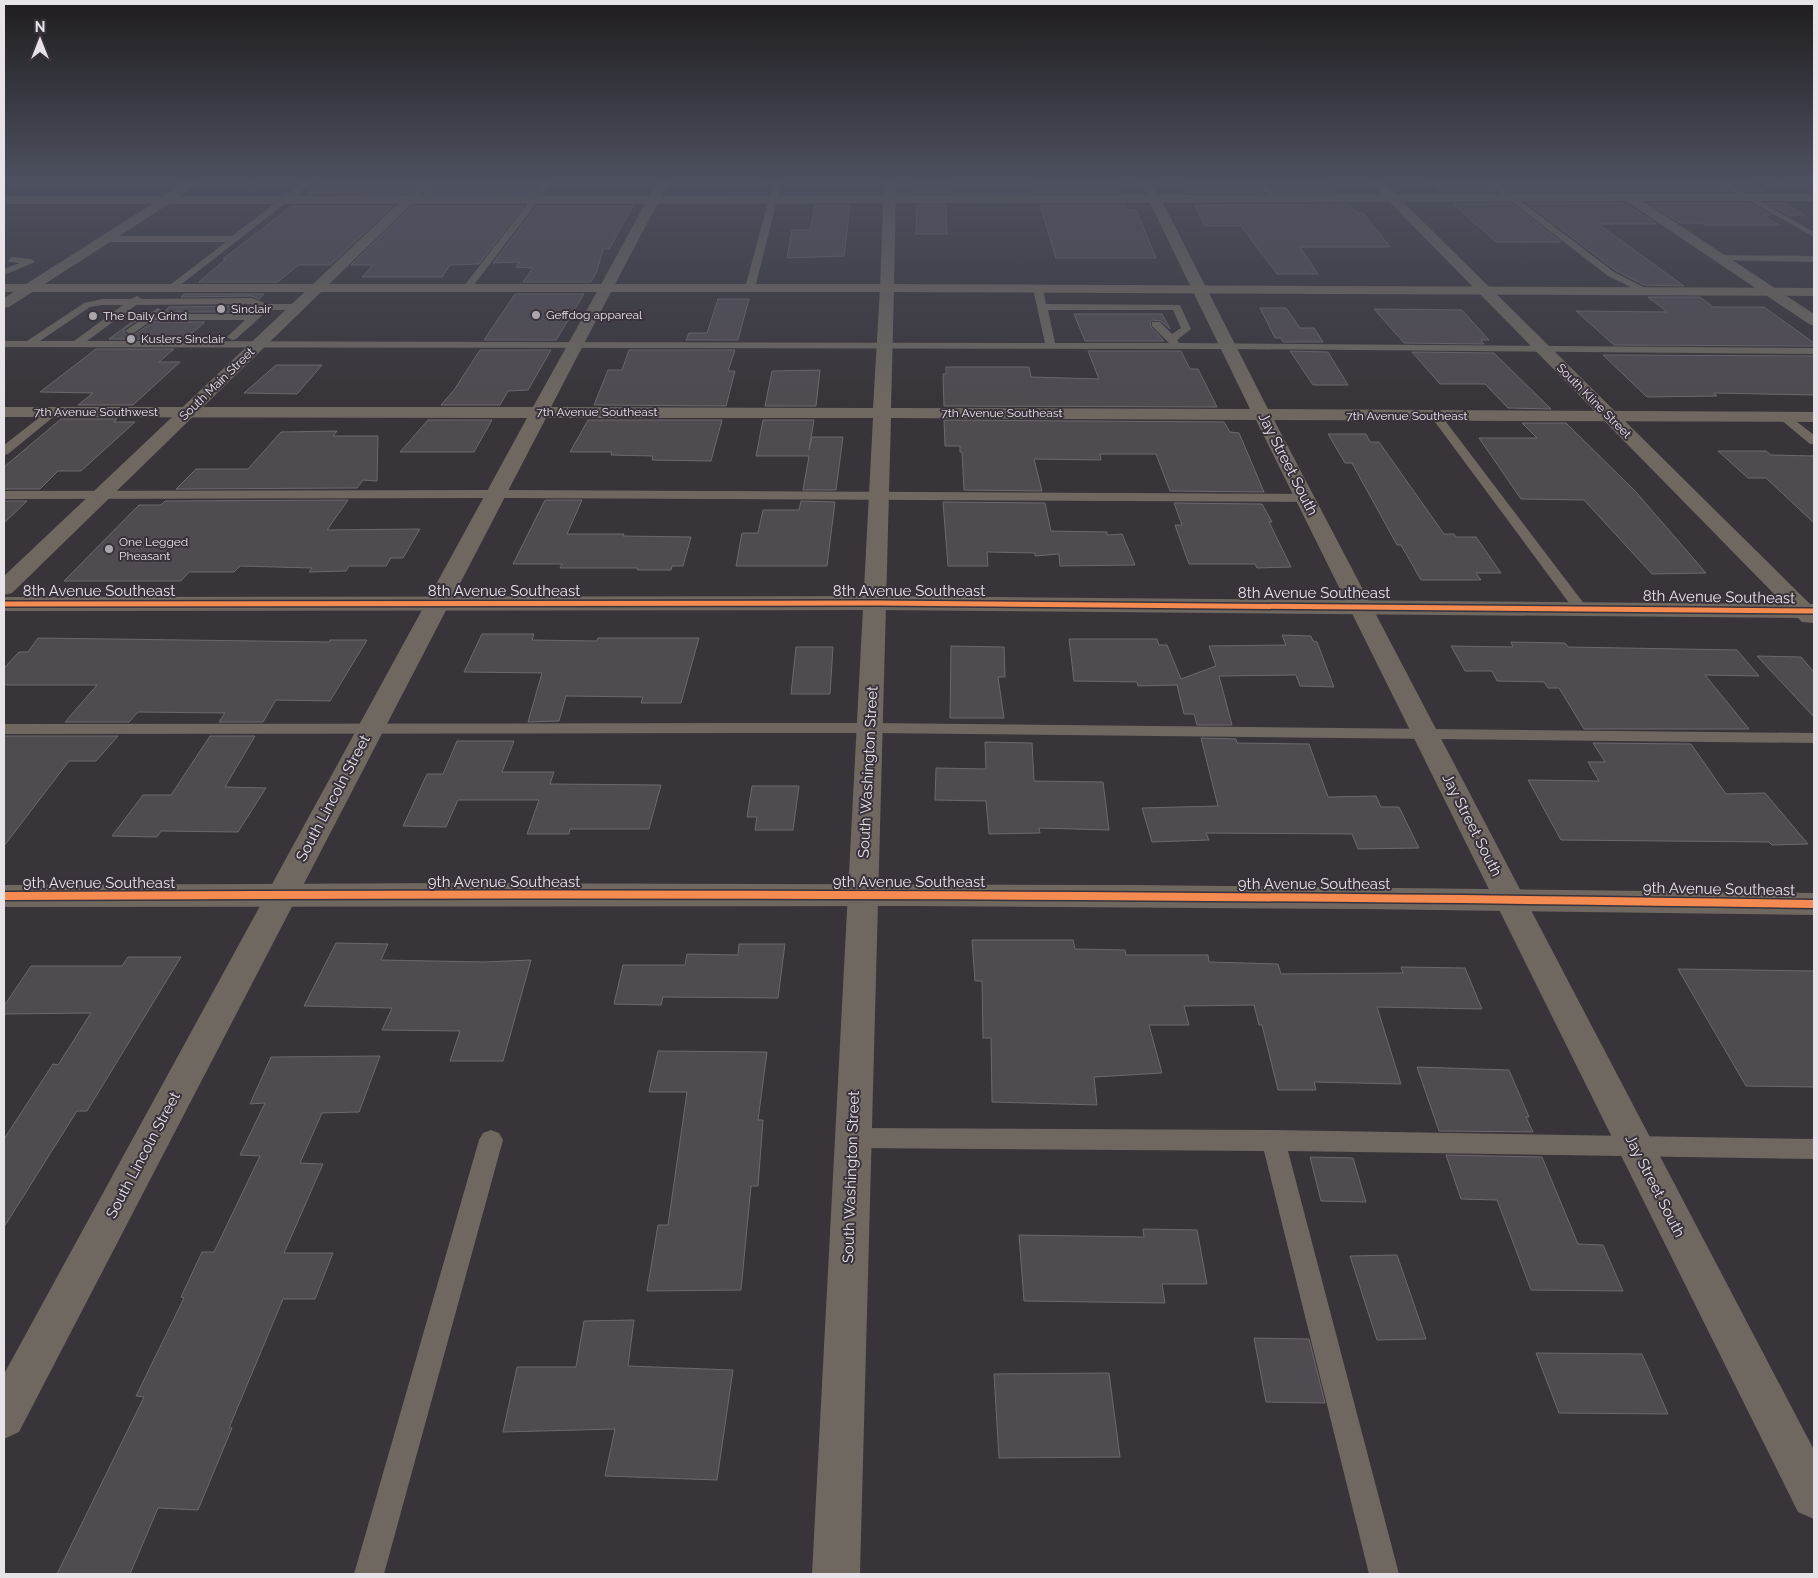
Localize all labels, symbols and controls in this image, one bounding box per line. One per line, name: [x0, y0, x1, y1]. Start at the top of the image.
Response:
north arrow: [15, 15, 65, 65]
text: N: [35, 19, 45, 35]
place label: Sinclair: [231, 302, 272, 316]
marker: Sinclair: [215, 303, 227, 315]
place label: Geffdog appareal: [546, 308, 643, 322]
place label: The Daily Grind: [103, 309, 187, 323]
marker: Geffdog appareal: [530, 309, 542, 321]
marker: The Daily Grind: [87, 310, 99, 322]
place label: Kuslers Sinclair: [141, 332, 226, 346]
marker: Kuslers Sinclair: [125, 333, 137, 345]
street label: South Main Street: [177, 345, 257, 423]
street label: South Kline Street: [1554, 361, 1634, 441]
street label: 7th Avenue Southwest: [34, 405, 158, 419]
street label: 7th Avenue Southeast: [536, 405, 658, 419]
street label: 7th Avenue Southeast: [941, 406, 1063, 420]
street label: 7th Avenue Southeast: [1346, 409, 1468, 423]
street label: Jay Street South: [1254, 410, 1322, 518]
place label: One Legged Pheasant: [119, 535, 188, 563]
marker: One Legged Pheasant: [103, 543, 115, 555]
street label: 8th Avenue Southeast: [23, 582, 175, 600]
street label: 8th Avenue Southeast: [428, 582, 580, 600]
street label: 8th Avenue Southeast: [833, 582, 985, 600]
street label: 8th Avenue Southeast: [1238, 584, 1390, 602]
street label: 8th Avenue Southeast: [1643, 587, 1795, 607]
street label: South Washington Street: [855, 685, 881, 859]
street label: South Lincoln Street: [292, 732, 374, 864]
street label: Jay Street South: [1438, 771, 1506, 879]
street label: 9th Avenue Southeast: [428, 873, 580, 891]
street label: 9th Avenue Southeast: [833, 873, 985, 891]
street label: 9th Avenue Southeast: [23, 874, 175, 892]
street label: 9th Avenue Southeast: [1238, 875, 1390, 893]
street label: 9th Avenue Southeast: [1643, 879, 1795, 899]
street label: South Lincoln Street: [102, 1089, 184, 1221]
street label: South Washington Street: [839, 1091, 863, 1263]
street label: Jay Street South: [1621, 1132, 1689, 1240]

